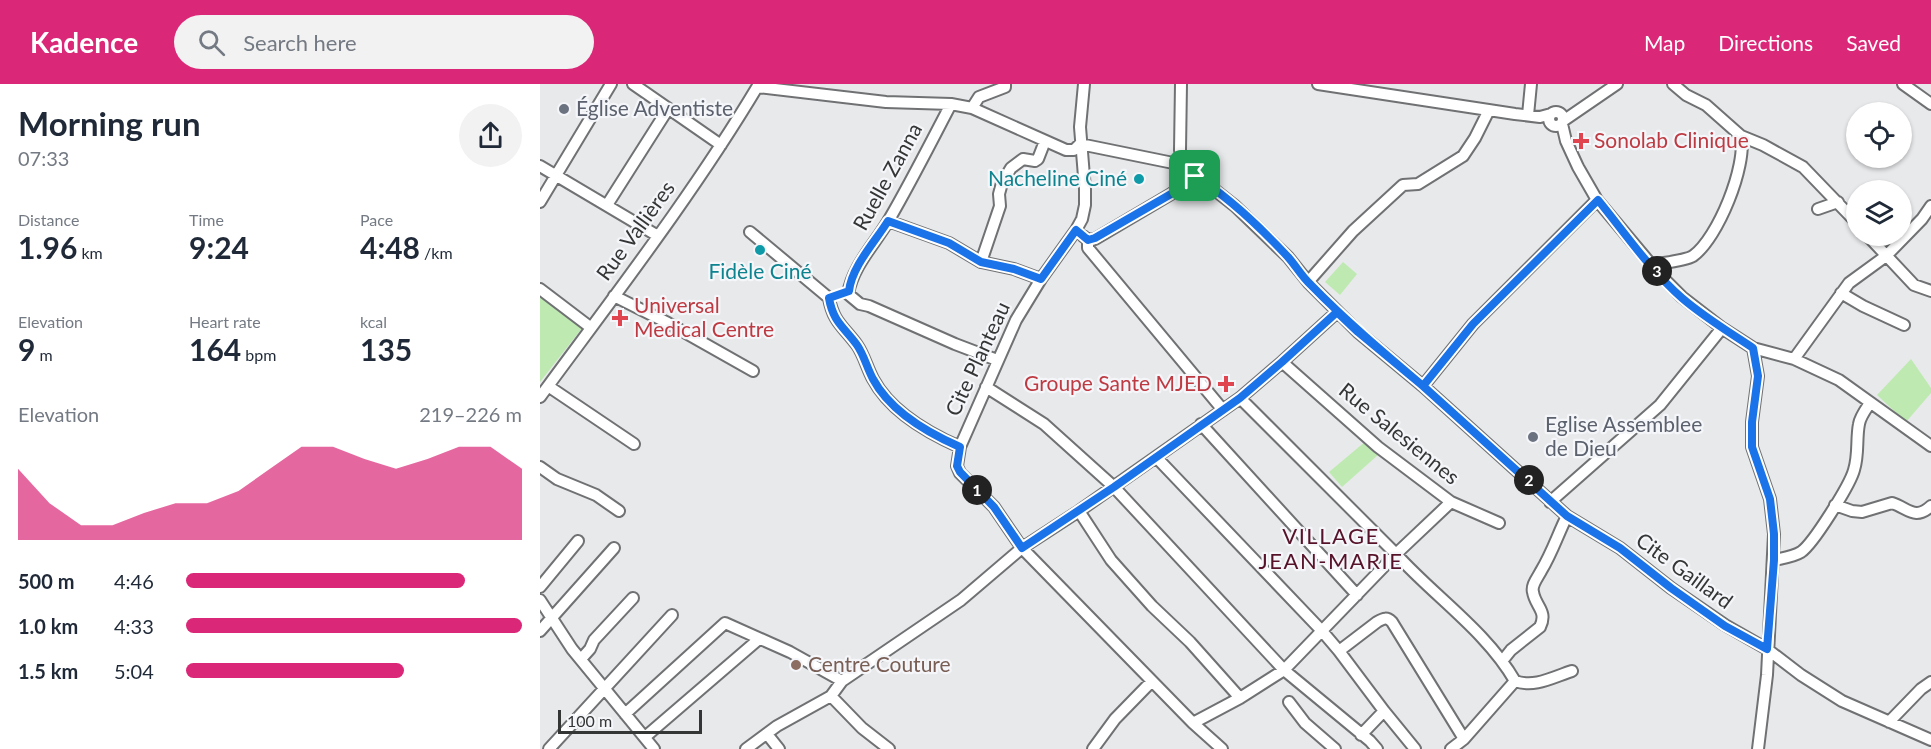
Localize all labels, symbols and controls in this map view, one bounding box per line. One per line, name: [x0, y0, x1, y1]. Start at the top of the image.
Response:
search box: [174, 15, 594, 69]
text: Kadence: [30, 25, 138, 59]
icon: search: [195, 26, 228, 59]
text: Search here: [243, 29, 357, 56]
text: Map: [1644, 30, 1685, 55]
text: Directions: [1718, 30, 1813, 55]
text: Saved: [1846, 30, 1901, 55]
place label: Église Adventiste: [576, 95, 733, 120]
marker: Église Adventiste: [557, 102, 571, 116]
map controls: [1846, 102, 1912, 246]
button: locate: [1846, 102, 1912, 168]
text: Morning run: [18, 103, 201, 143]
button: share: [459, 104, 522, 167]
street label: Ruelle Zanna: [847, 118, 926, 234]
place label: Sonolab Clinique: [1594, 127, 1749, 152]
marker: Sonolab Clinique: [1572, 132, 1590, 150]
text: 07:33: [18, 146, 69, 170]
pin: [1169, 150, 1220, 201]
icon: arrive: [1178, 159, 1211, 192]
place label: Nacheline Ciné: [988, 165, 1127, 190]
marker: Nacheline Ciné: [1132, 172, 1146, 186]
street label: Rue Vallières: [590, 176, 679, 285]
button: layers: [1846, 180, 1912, 246]
text: Distance: [18, 210, 79, 229]
text: Time: [189, 210, 224, 229]
text: Pace: [360, 210, 393, 229]
text: 1.96: [18, 229, 77, 265]
text: 9:24: [189, 229, 249, 265]
text: 4:48: [360, 229, 420, 265]
text: km: [77, 243, 103, 262]
text: /km: [420, 243, 453, 262]
marker: Fidèle Ciné: [753, 243, 767, 257]
pin: 3: [1642, 256, 1672, 286]
place label: Fidèle Ciné: [708, 258, 812, 283]
text: 3: [1652, 261, 1662, 280]
place label: Universal Medical Centre: [634, 292, 774, 341]
street label: Cite Planteau: [939, 297, 1014, 419]
marker: Universal Medical Centre: [611, 309, 629, 327]
text: Elevation: [18, 312, 83, 331]
text: Heart rate: [189, 312, 261, 331]
text: kcal: [360, 312, 387, 331]
text: 9: [18, 331, 35, 367]
text: 164: [189, 331, 241, 367]
text: 135: [360, 331, 412, 367]
text: m: [35, 345, 53, 364]
text: bpm: [241, 345, 276, 364]
place label: Groupe Sante MJED: [1024, 370, 1212, 395]
marker: Groupe Sante MJED: [1217, 375, 1235, 393]
street label: Rue Salesiennes: [1335, 377, 1465, 489]
text: Elevation: [18, 402, 99, 426]
text: 219–226 m: [419, 402, 522, 426]
place label: Eglise Assemblee de Dieu: [1545, 411, 1702, 460]
marker: Eglise Assemblee de Dieu: [1526, 430, 1540, 444]
pin: 2: [1514, 465, 1544, 495]
text: 2: [1524, 470, 1534, 489]
pin: 1: [962, 475, 992, 505]
text: 1: [972, 480, 982, 499]
district label: VILLAGE JEAN-MARIE: [1259, 522, 1403, 574]
street label: Cite Gaillard: [1632, 526, 1738, 613]
text: 500 m: [18, 569, 74, 593]
text: 4:46: [114, 569, 154, 593]
text: 1.0 km: [18, 614, 78, 638]
text: 4:33: [114, 614, 154, 638]
place label: Centre Couture: [808, 651, 951, 676]
marker: Centre Couture: [789, 658, 803, 672]
text: 1.5 km: [18, 659, 78, 683]
text: 5:04: [114, 659, 154, 683]
scale bar: [558, 707, 702, 734]
text: 100 m: [567, 711, 612, 730]

